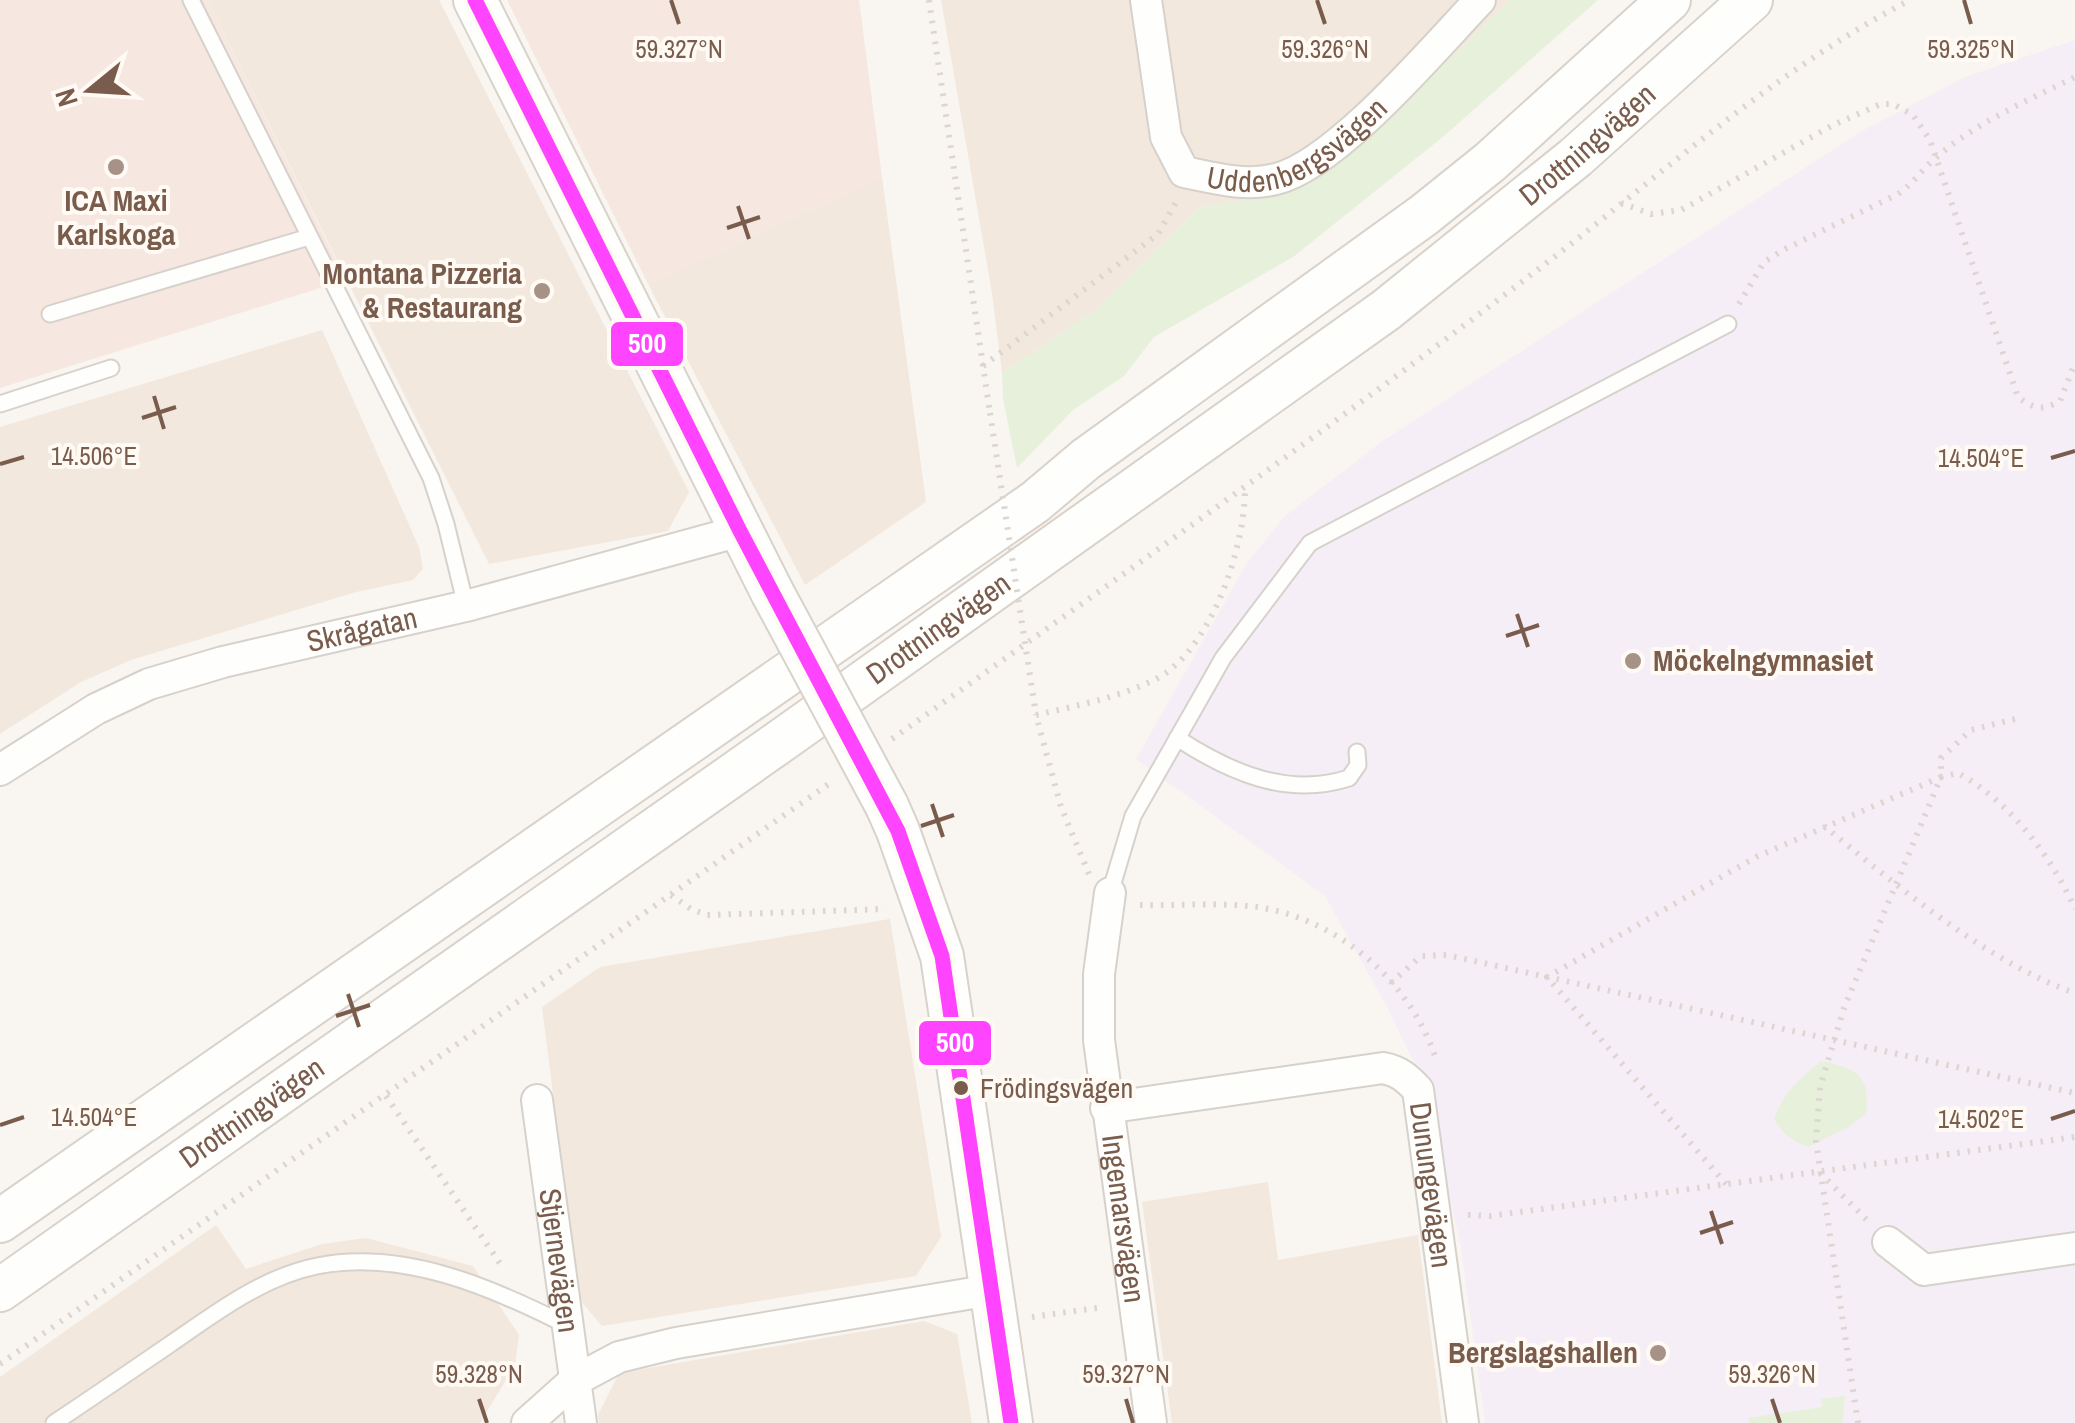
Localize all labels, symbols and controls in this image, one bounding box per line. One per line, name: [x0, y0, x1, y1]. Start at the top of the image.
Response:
text: 59.327°N: [635, 32, 723, 66]
text: 59.326°N: [1281, 32, 1369, 66]
text: 59.325°N: [1927, 32, 2015, 66]
north arrow: [40, 40, 140, 140]
street label: Drottningvägen: [1510, 74, 1664, 214]
text: N: [46, 84, 87, 111]
street label: Uddenbergsvägen: [1204, 88, 1395, 201]
marker: ICA Maxi Karlskoga: [105, 156, 127, 178]
place label: ICA Maxi Karlskoga: [57, 180, 176, 254]
place label: Montana Pizzeria & Restaurang: [322, 253, 522, 327]
marker: Montana Pizzeria & Restaurang: [531, 280, 553, 302]
line badge: 500: [609, 320, 685, 368]
text: 500: [628, 324, 666, 362]
text: 14.506°E: [51, 439, 137, 473]
text: 14.504°E: [1938, 441, 2024, 475]
street label: Drottningvägen: [858, 563, 1018, 693]
street label: Skrågatan: [302, 597, 421, 661]
place label: Möckelngymnasiet: [1653, 640, 1873, 680]
marker: Möckelngymnasiet: [1622, 650, 1644, 672]
line badge: 500: [917, 1019, 993, 1067]
text: 500: [936, 1023, 974, 1061]
street label: Drottningvägen: [171, 1047, 332, 1177]
place label: Frödingsvägen: [980, 1069, 1133, 1107]
marker: Frödingsvägen: [951, 1078, 971, 1098]
text: 14.504°E: [51, 1100, 137, 1134]
street label: Dunungevägen: [1401, 1100, 1463, 1270]
text: 14.502°E: [1938, 1102, 2024, 1136]
street label: Ingemarsvägen: [1093, 1132, 1155, 1305]
street label: Stjernevägen: [530, 1186, 589, 1335]
place label: Bergslagshallen: [1448, 1332, 1638, 1372]
marker: Bergslagshallen: [1647, 1342, 1669, 1364]
text: 59.328°N: [435, 1357, 523, 1391]
text: 59.327°N: [1082, 1357, 1170, 1391]
text: 59.326°N: [1728, 1357, 1816, 1391]

